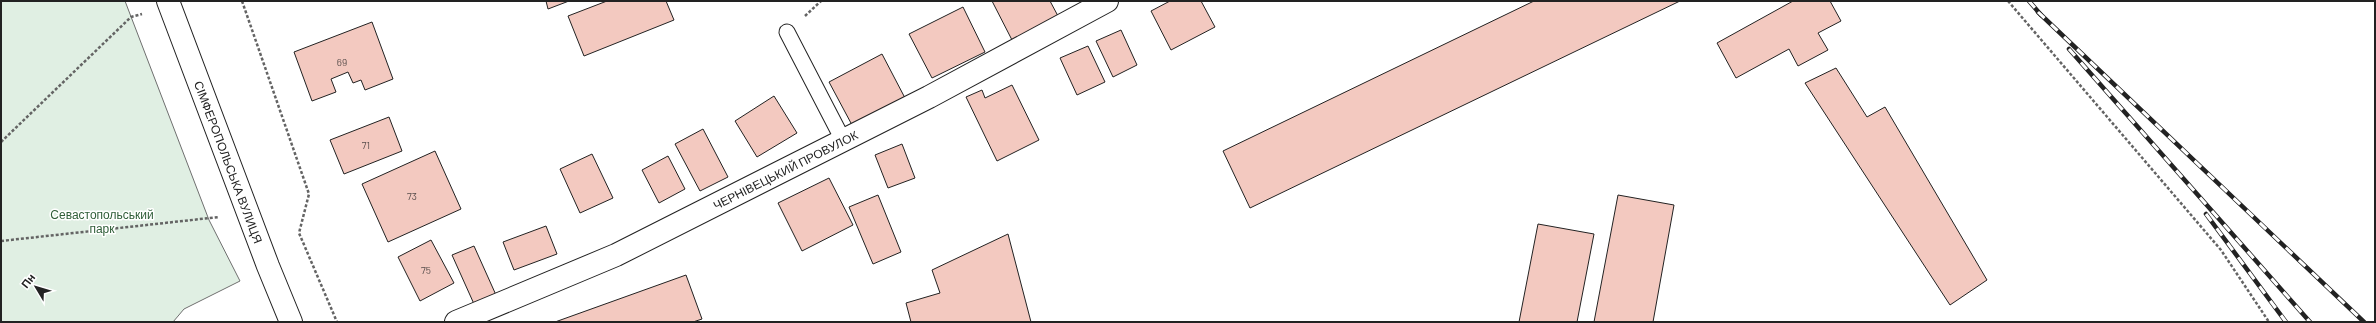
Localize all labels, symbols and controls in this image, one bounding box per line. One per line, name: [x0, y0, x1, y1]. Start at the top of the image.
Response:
house number: 69: [337, 56, 347, 68]
street label: СІМФЕРОПОЛЬСЬКА ВУЛИЦЯ: [192, 79, 266, 245]
street label: ЧЕРНІВЕЦЬКИЙ ПРОВУЛОК: [711, 127, 860, 212]
house number: 71: [362, 139, 370, 151]
house number: 73: [407, 190, 417, 202]
park label: Севастопольський парк: [50, 207, 154, 236]
house number: 75: [421, 264, 431, 276]
north arrow: [16, 267, 56, 307]
text: Пн: [18, 271, 37, 290]

